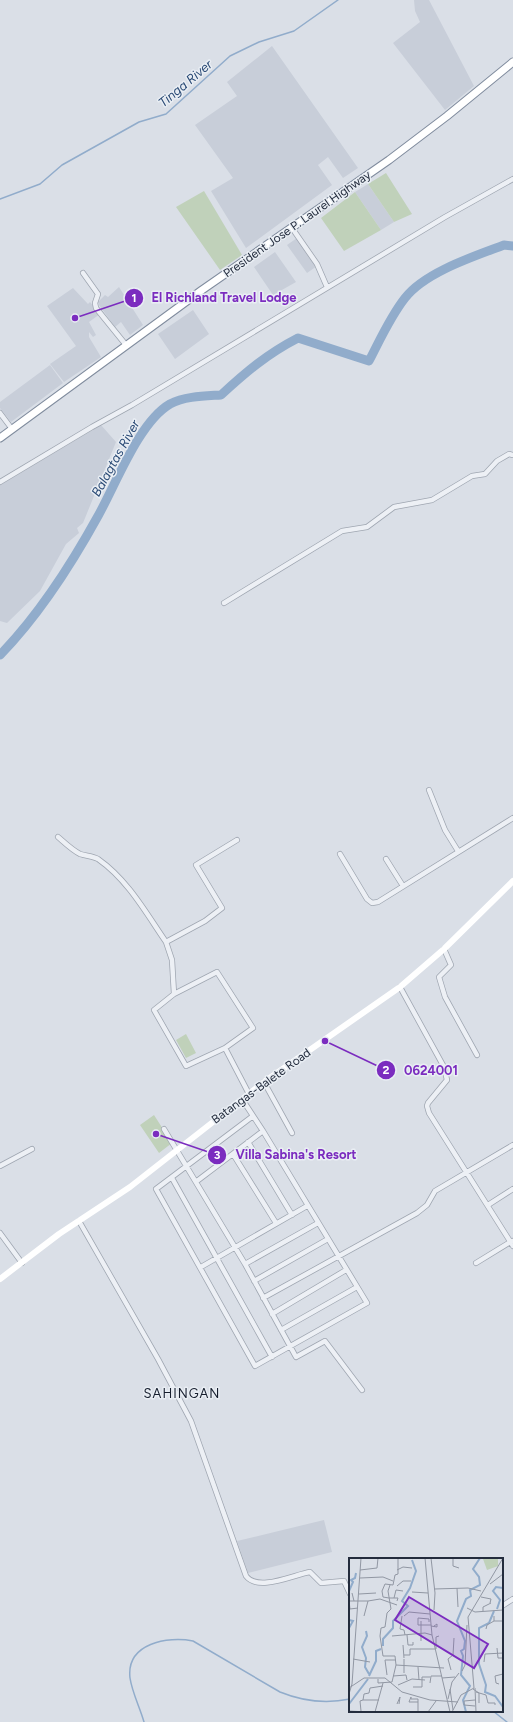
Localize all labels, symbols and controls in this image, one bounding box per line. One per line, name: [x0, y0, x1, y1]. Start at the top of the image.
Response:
water label: Tinga River: [156, 56, 216, 110]
street label: President Jose P. Laurel Highway: [221, 167, 374, 280]
callout: El Richland Travel Lodge: [124, 285, 305, 310]
text: El Richland Travel Lodge: [151, 290, 297, 305]
text: 1: [131, 291, 137, 305]
water label: Balagtas River: [88, 417, 143, 499]
street label: Batangas-Balete Road: [209, 1045, 313, 1127]
callout: 0624001: [376, 1058, 466, 1083]
text: 2: [383, 1063, 390, 1077]
text: 0624001: [404, 1063, 458, 1078]
callout: Villa Sabina's Resort: [207, 1142, 364, 1167]
text: Villa Sabina's Resort: [235, 1147, 357, 1162]
text: 3: [214, 1148, 221, 1162]
district label: SAHINGAN: [144, 1386, 220, 1401]
inset map: [349, 1558, 503, 1712]

